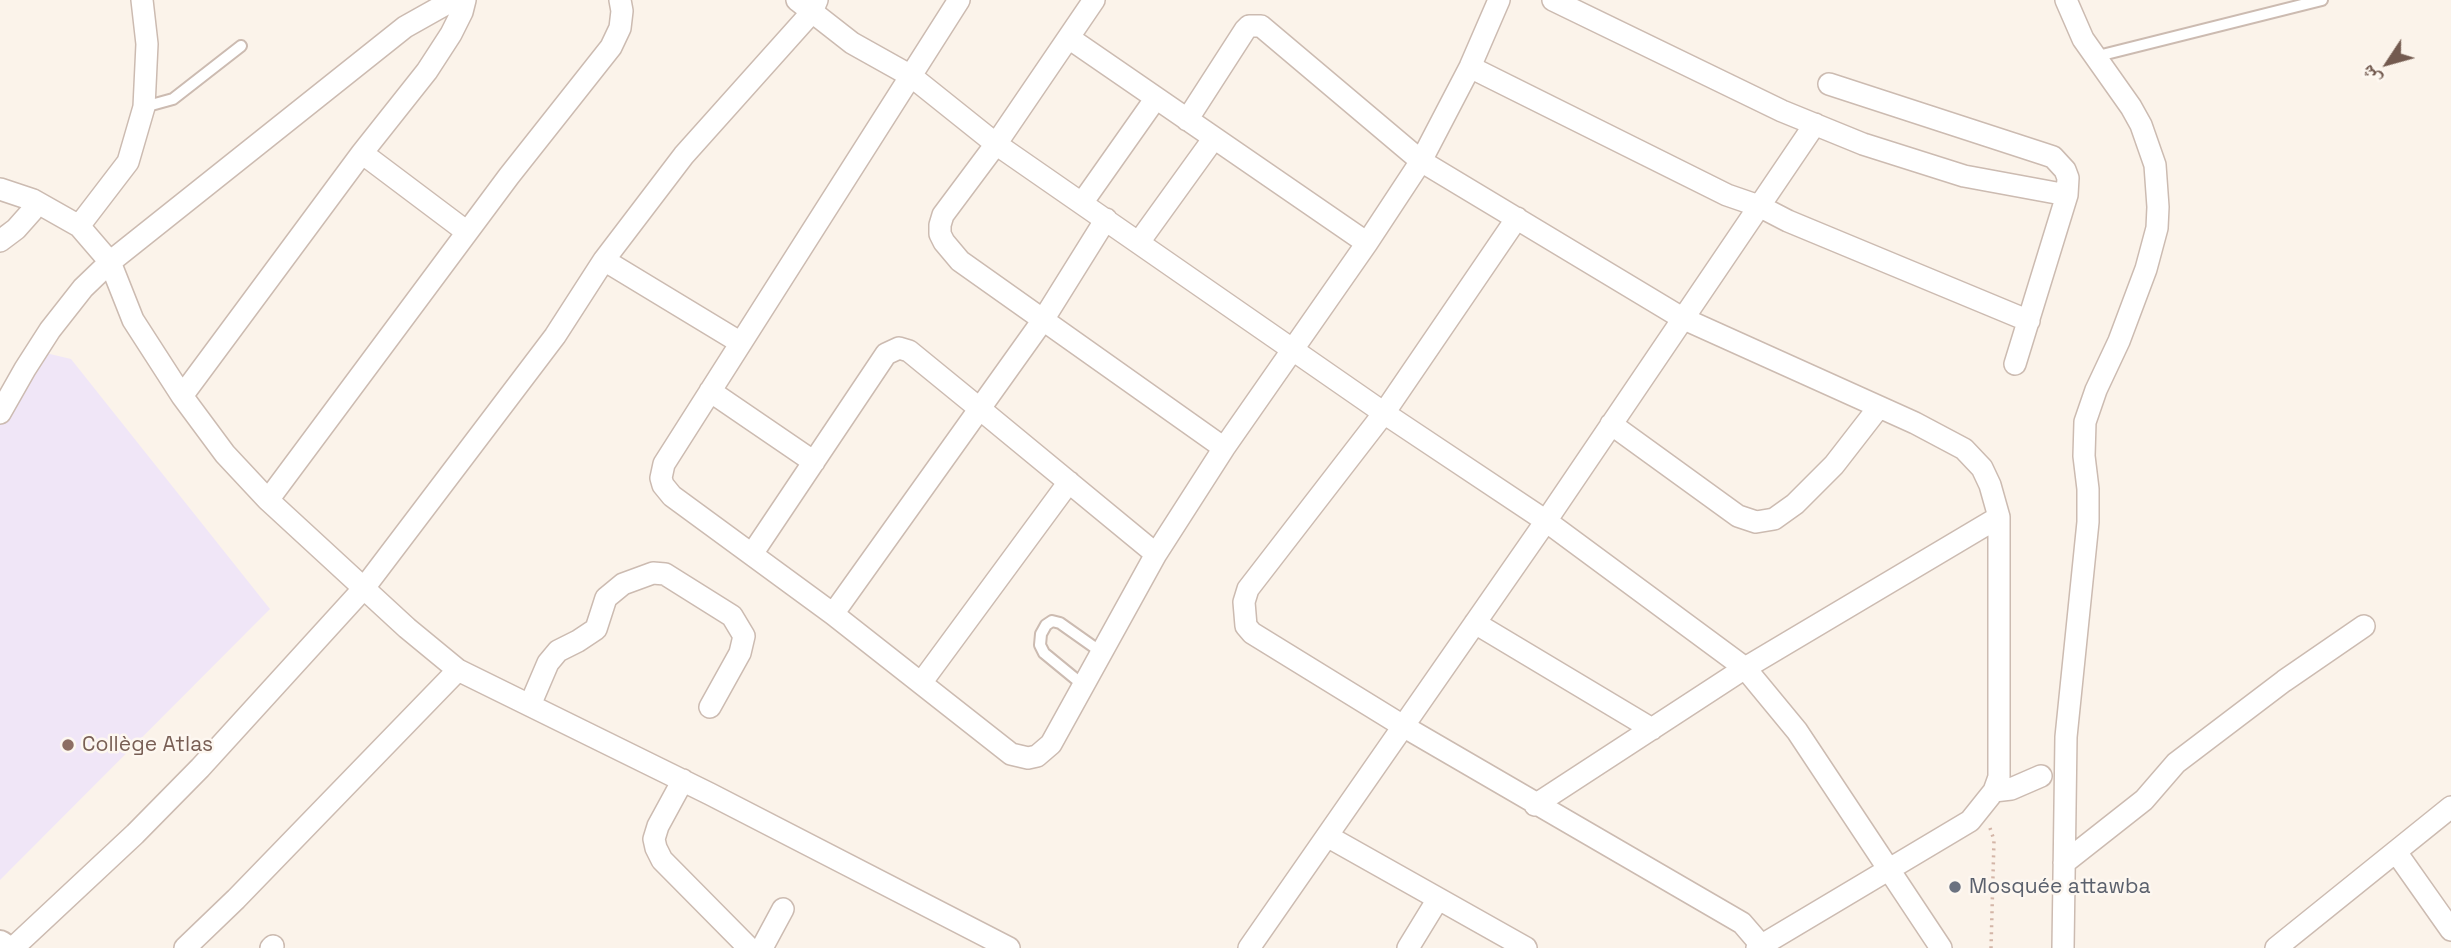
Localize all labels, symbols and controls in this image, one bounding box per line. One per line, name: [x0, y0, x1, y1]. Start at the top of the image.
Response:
north arrow: [2353, 28, 2423, 98]
text: ش: [2355, 60, 2387, 91]
place label: Collège Atlas: [82, 732, 213, 758]
marker: Collège Atlas: [60, 737, 76, 753]
place label: Mosquée attawba: [1969, 874, 2151, 900]
marker: Mosquée attawba: [1947, 879, 1963, 895]

